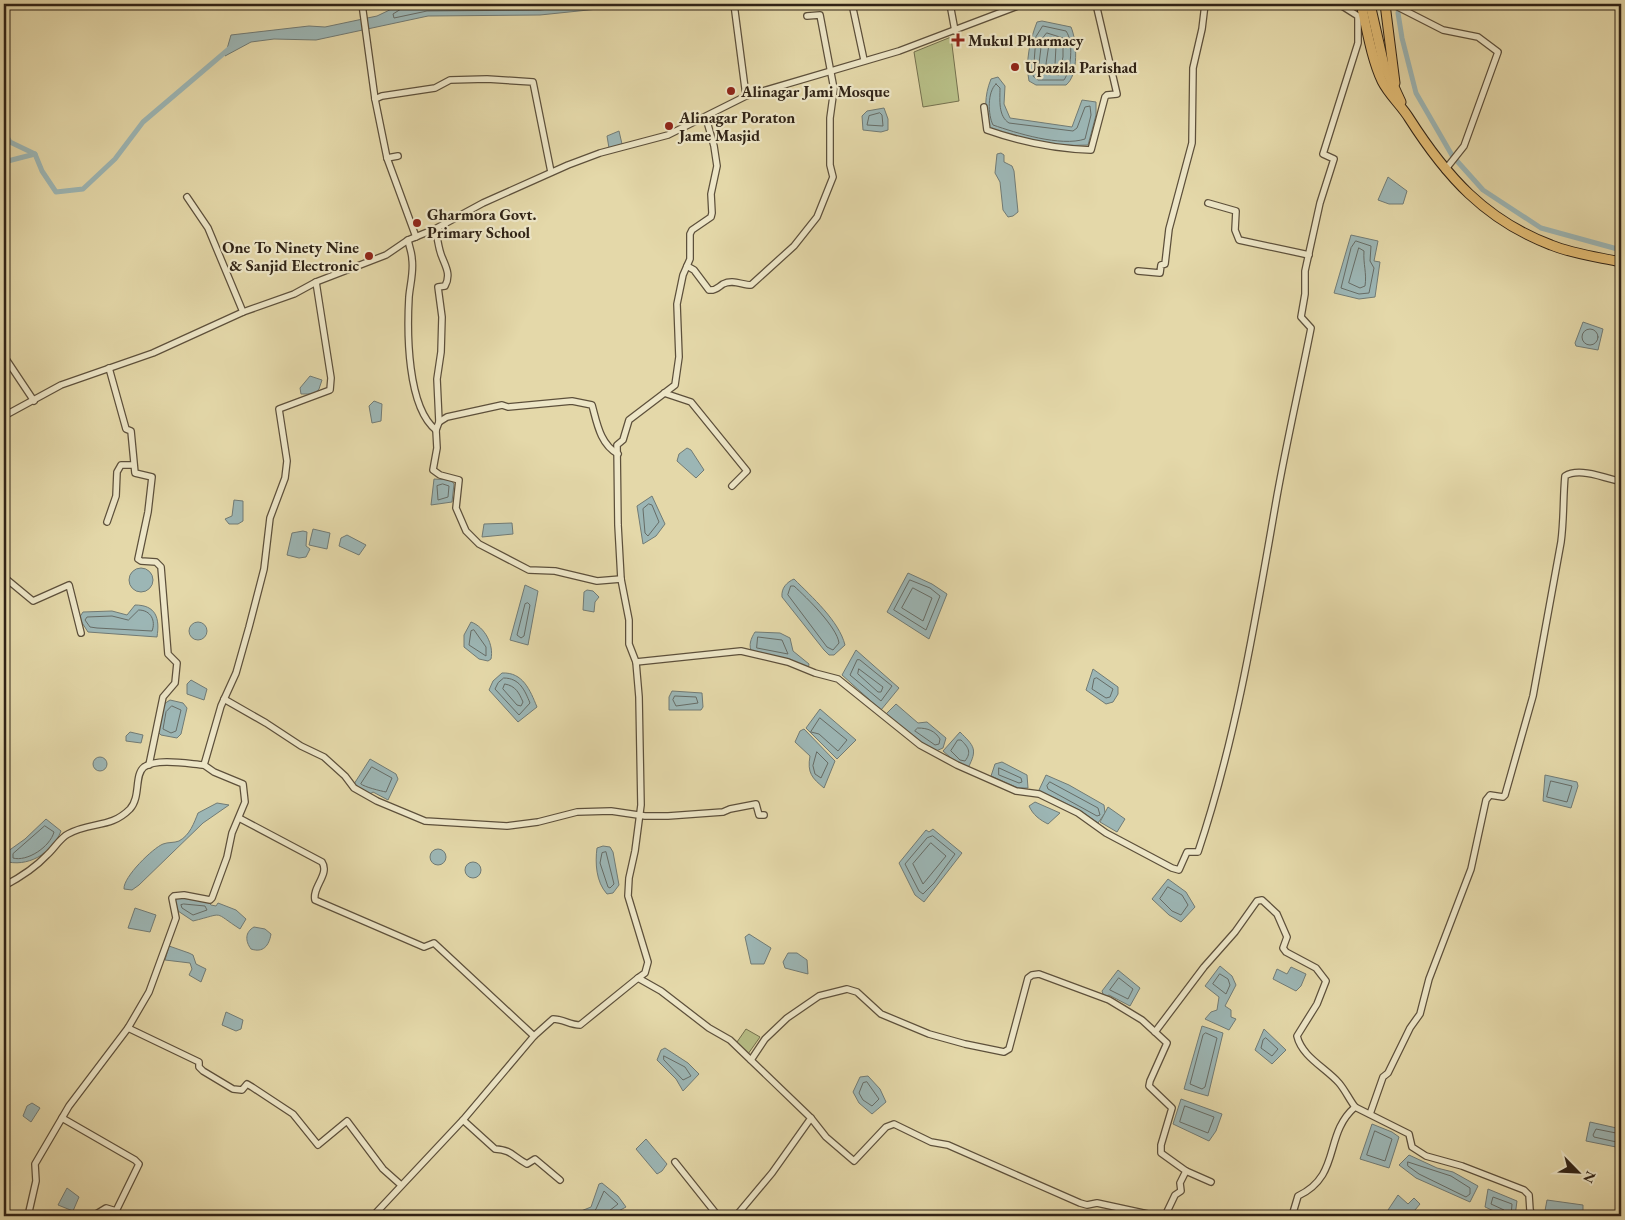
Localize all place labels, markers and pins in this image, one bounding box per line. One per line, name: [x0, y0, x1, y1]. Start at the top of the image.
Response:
place label: Mukul Pharmacy: [968, 30, 1084, 51]
marker: Mukul Pharmacy: [952, 34, 964, 46]
place label: Upazila Parishad: [1025, 57, 1138, 78]
marker: Upazila Parishad: [1009, 61, 1021, 73]
place label: Alinagar Jami Mosque: [740, 81, 890, 102]
marker: Alinagar Jami Mosque: [725, 85, 737, 97]
place label: Alinagar Poraton Jame Masjid: [677, 107, 795, 146]
marker: Alinagar Poraton Jame Masjid: [663, 120, 675, 132]
place label: Gharmora Govt. Primary School: [427, 204, 537, 243]
marker: Gharmora Govt. Primary School: [411, 217, 423, 229]
place label: One To Ninety Nine & Sanjid Electronic: [222, 237, 359, 276]
marker: One To Ninety Nine & Sanjid Electronic: [363, 250, 375, 262]

